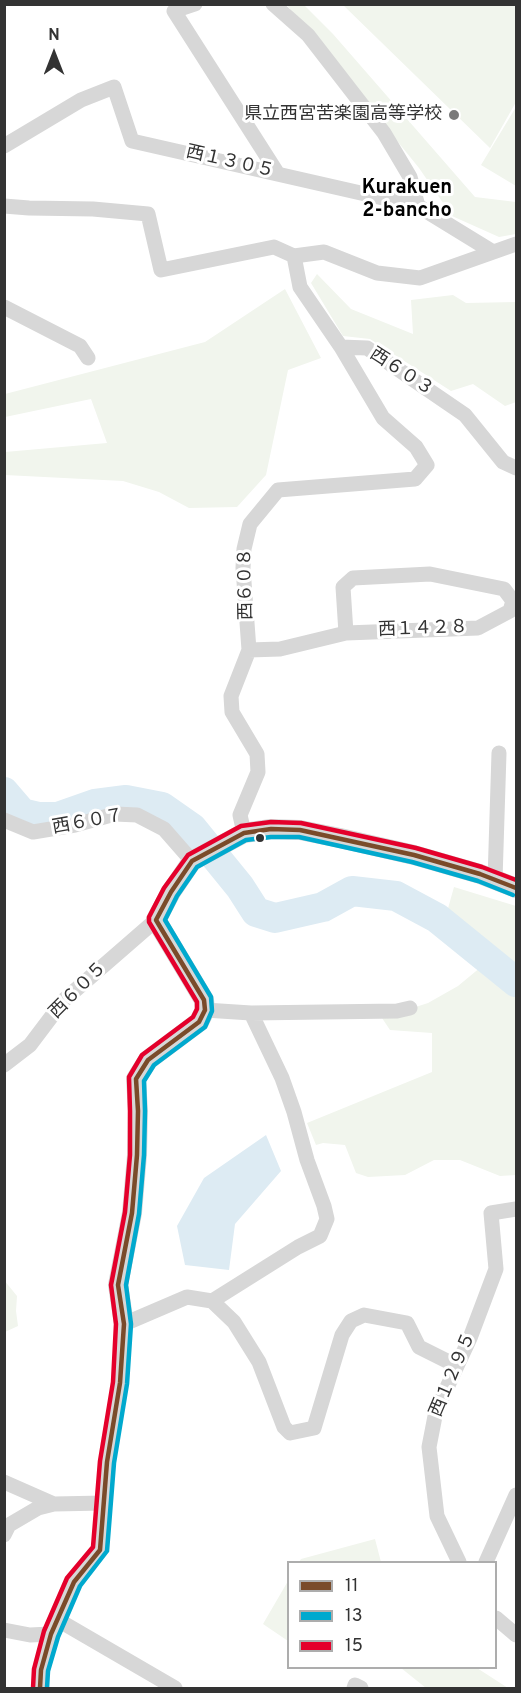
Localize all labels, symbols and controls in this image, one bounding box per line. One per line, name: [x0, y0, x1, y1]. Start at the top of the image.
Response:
north arrow: [24, 24, 84, 84]
text: N: [48, 26, 60, 46]
place label: 県立西宮苦楽園高等学校: [244, 104, 442, 126]
marker: 県立西宮苦楽園高等学校: [447, 108, 461, 122]
street label: 西１３０５: [184, 142, 276, 184]
district label: Kurakuen 2-bancho: [362, 177, 452, 224]
street label: 西６０３: [365, 344, 437, 402]
street label: 西６０８: [236, 548, 258, 620]
street label: 西１４２８: [378, 618, 468, 642]
street label: 西６０７: [51, 806, 125, 840]
unlabelled marker: [254, 832, 266, 844]
street label: 西６０５: [46, 958, 112, 1024]
street label: 西１２９５: [426, 1329, 482, 1421]
legend: [287, 1561, 497, 1669]
text: 11: [345, 1575, 358, 1598]
text: 13: [345, 1605, 363, 1628]
text: 15: [345, 1635, 363, 1658]

